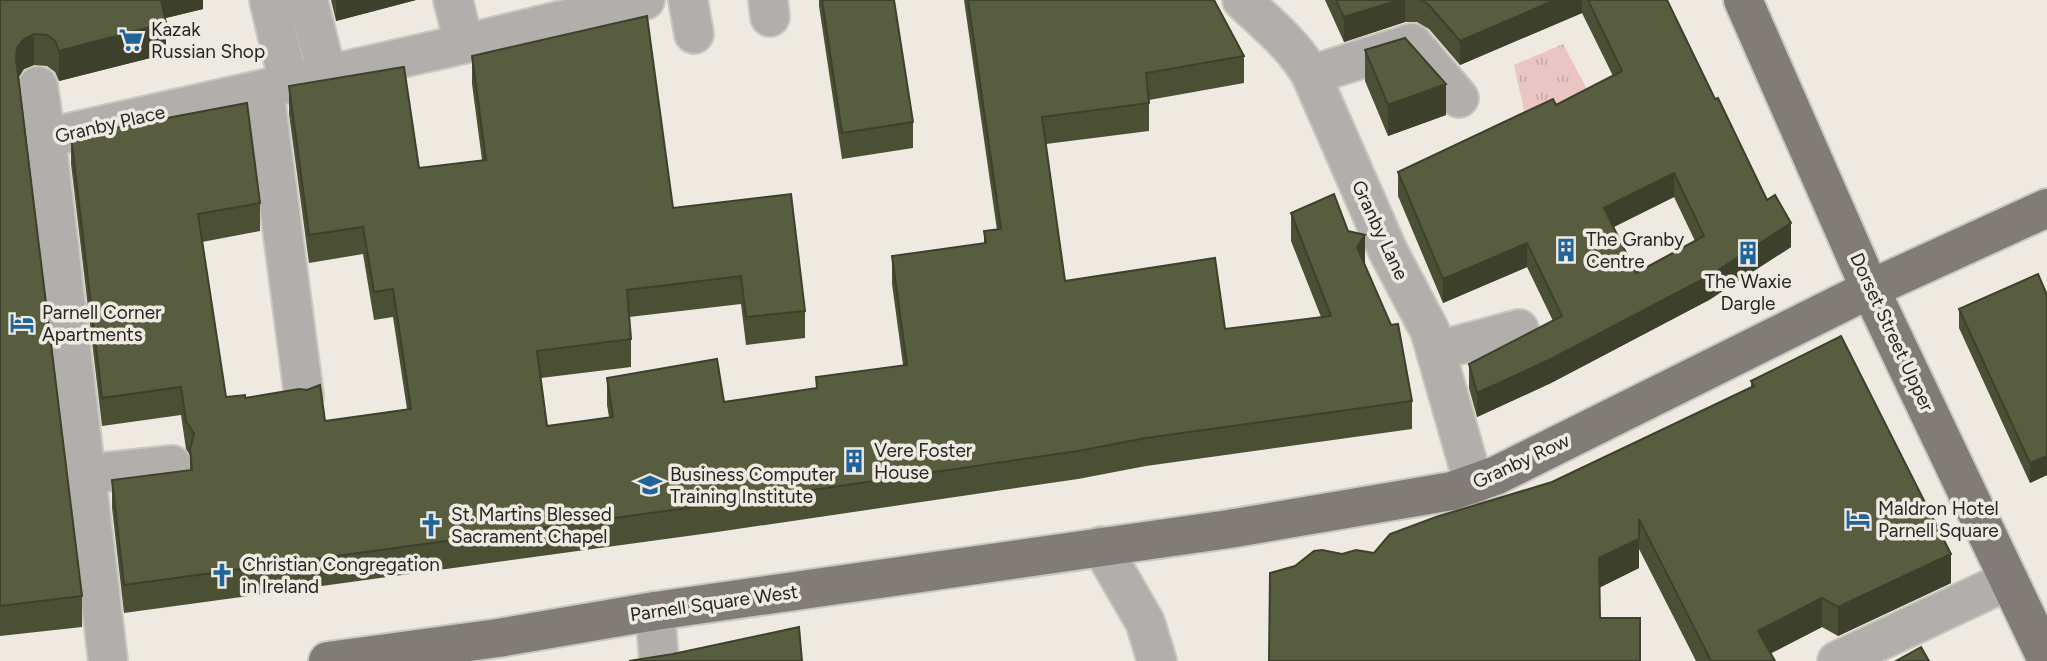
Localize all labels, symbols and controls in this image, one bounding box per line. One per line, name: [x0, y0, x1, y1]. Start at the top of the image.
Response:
place label: Kazak Russian Shop: [151, 18, 265, 63]
supermarket icon: Kazak Russian Shop: [117, 26, 145, 54]
street label: Granby Place: [53, 100, 167, 148]
street label: Granby Lane: [1347, 177, 1413, 283]
place label: The Granby Centre: [1586, 228, 1684, 273]
building icon: The Granby Centre: [1552, 236, 1580, 264]
building icon: The Waxie Dargle: [1734, 239, 1762, 267]
street label: Dorset Street Upper: [1845, 249, 1939, 415]
place label: The Waxie Dargle: [1704, 270, 1792, 315]
place label: Parnell Corner Apartments: [42, 301, 162, 346]
hotel icon: Parnell Corner Apartments: [8, 309, 36, 337]
street label: Granby Row: [1469, 428, 1573, 493]
place label: Vere Foster House: [874, 439, 973, 484]
building icon: Vere Foster House: [840, 447, 868, 475]
place label: Business Computer Training Institute: [670, 463, 836, 508]
school or university icon: Business Computer Training Institute: [636, 471, 664, 499]
place label: Maldron Hotel Parnell Square: [1878, 497, 1999, 542]
place label: St. Martins Blessed Sacrament Chapel: [451, 503, 612, 548]
hotel icon: Maldron Hotel Parnell Square: [1844, 505, 1872, 533]
church icon: St. Martins Blessed Sacrament Chapel: [417, 511, 445, 539]
place label: Christian Congregation in Ireland: [242, 553, 440, 598]
church icon: Christian Congregation in Ireland: [208, 561, 236, 589]
street label: Parnell Square West: [629, 580, 799, 626]

